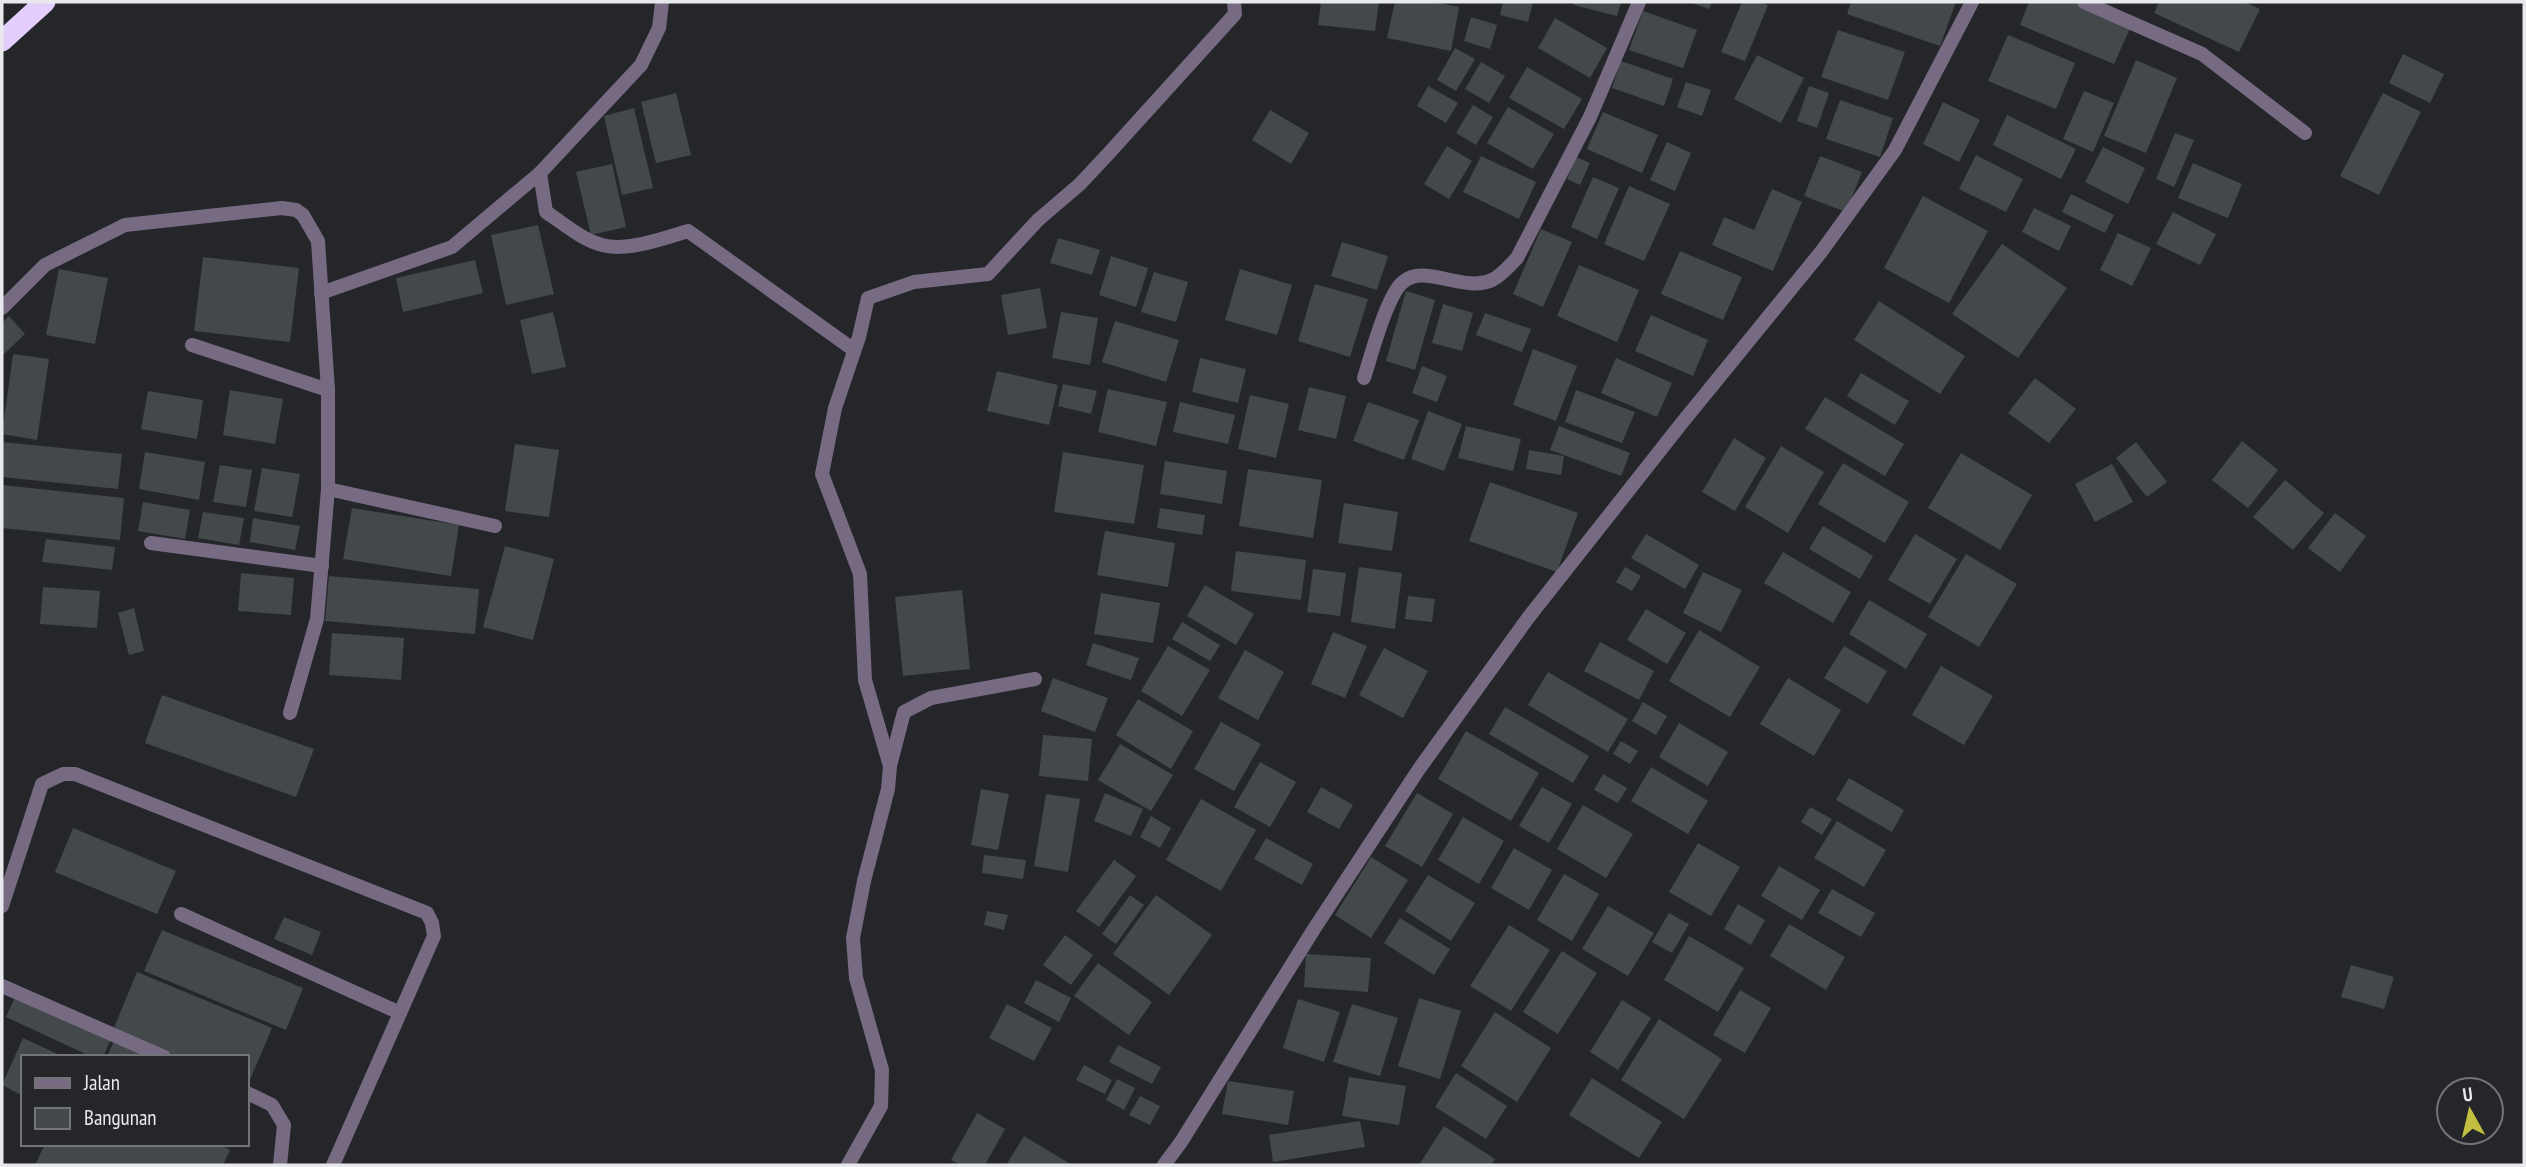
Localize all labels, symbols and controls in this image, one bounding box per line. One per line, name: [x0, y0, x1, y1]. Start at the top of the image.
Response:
legend: [21, 1055, 248, 1146]
text: Jalan: [83, 1069, 120, 1096]
north arrow: [2435, 1076, 2505, 1146]
text: U: [2461, 1082, 2474, 1107]
text: Bangunan: [84, 1104, 157, 1131]

